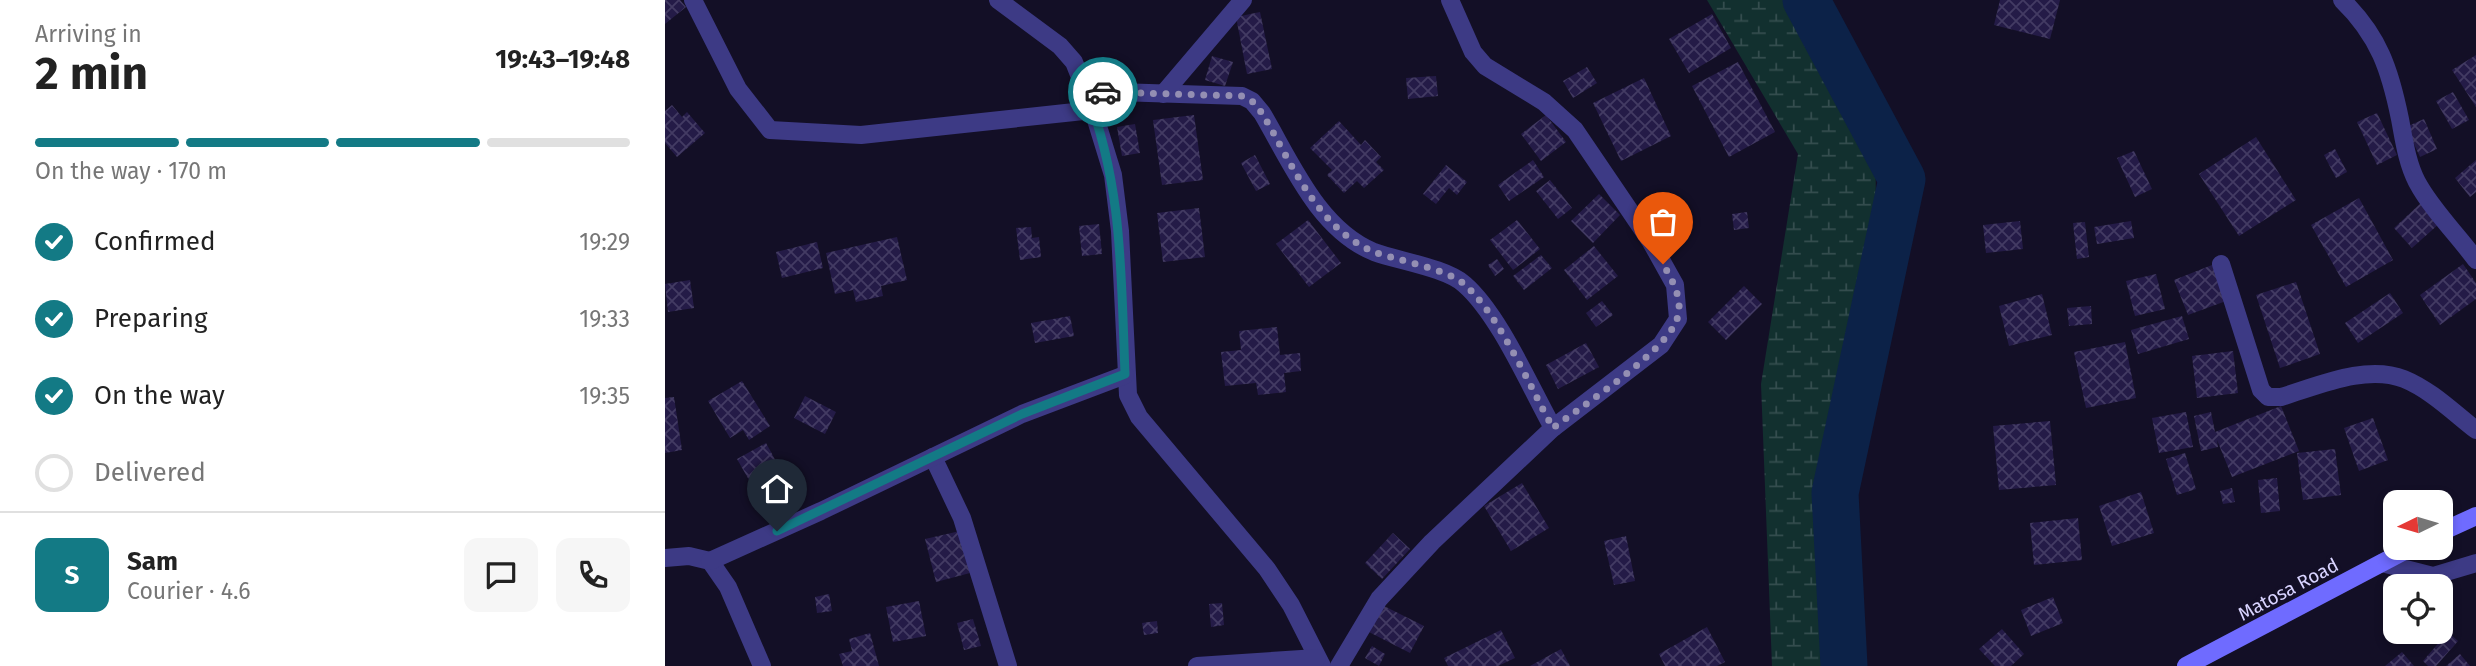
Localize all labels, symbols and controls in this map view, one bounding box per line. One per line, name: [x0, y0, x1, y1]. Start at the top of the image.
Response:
text: Arriving in: [35, 20, 142, 48]
text: 19:43–19:48: [495, 44, 630, 75]
text: 2 min: [35, 46, 148, 101]
courier: [1068, 57, 1138, 127]
icon: car: [1084, 73, 1122, 111]
text: On the way · 170 m: [35, 157, 227, 185]
pin: [1633, 192, 1693, 264]
icon: bag: [1644, 203, 1682, 241]
icon: check: [35, 223, 73, 261]
text: Confirmed: [94, 226, 215, 257]
text: 19:29: [579, 228, 630, 256]
icon: check: [35, 300, 73, 338]
text: Preparing: [94, 303, 207, 334]
text: 19:33: [579, 305, 630, 333]
icon: check: [35, 377, 73, 415]
text: On the way: [94, 380, 225, 411]
text: 19:35: [579, 382, 630, 410]
text: Delivered: [94, 457, 206, 488]
pin: [747, 459, 807, 531]
icon: home: [758, 470, 796, 508]
north arrow: [2383, 490, 2453, 560]
map controls: [2383, 490, 2453, 644]
button: chat: [464, 538, 538, 612]
button: phone: [556, 538, 630, 612]
text: Sam: [127, 546, 178, 577]
street label: Matosa Road: [2234, 553, 2342, 626]
text: S: [65, 560, 79, 591]
button: locate: [2383, 574, 2453, 644]
text: Courier · 4.6: [127, 577, 251, 605]

